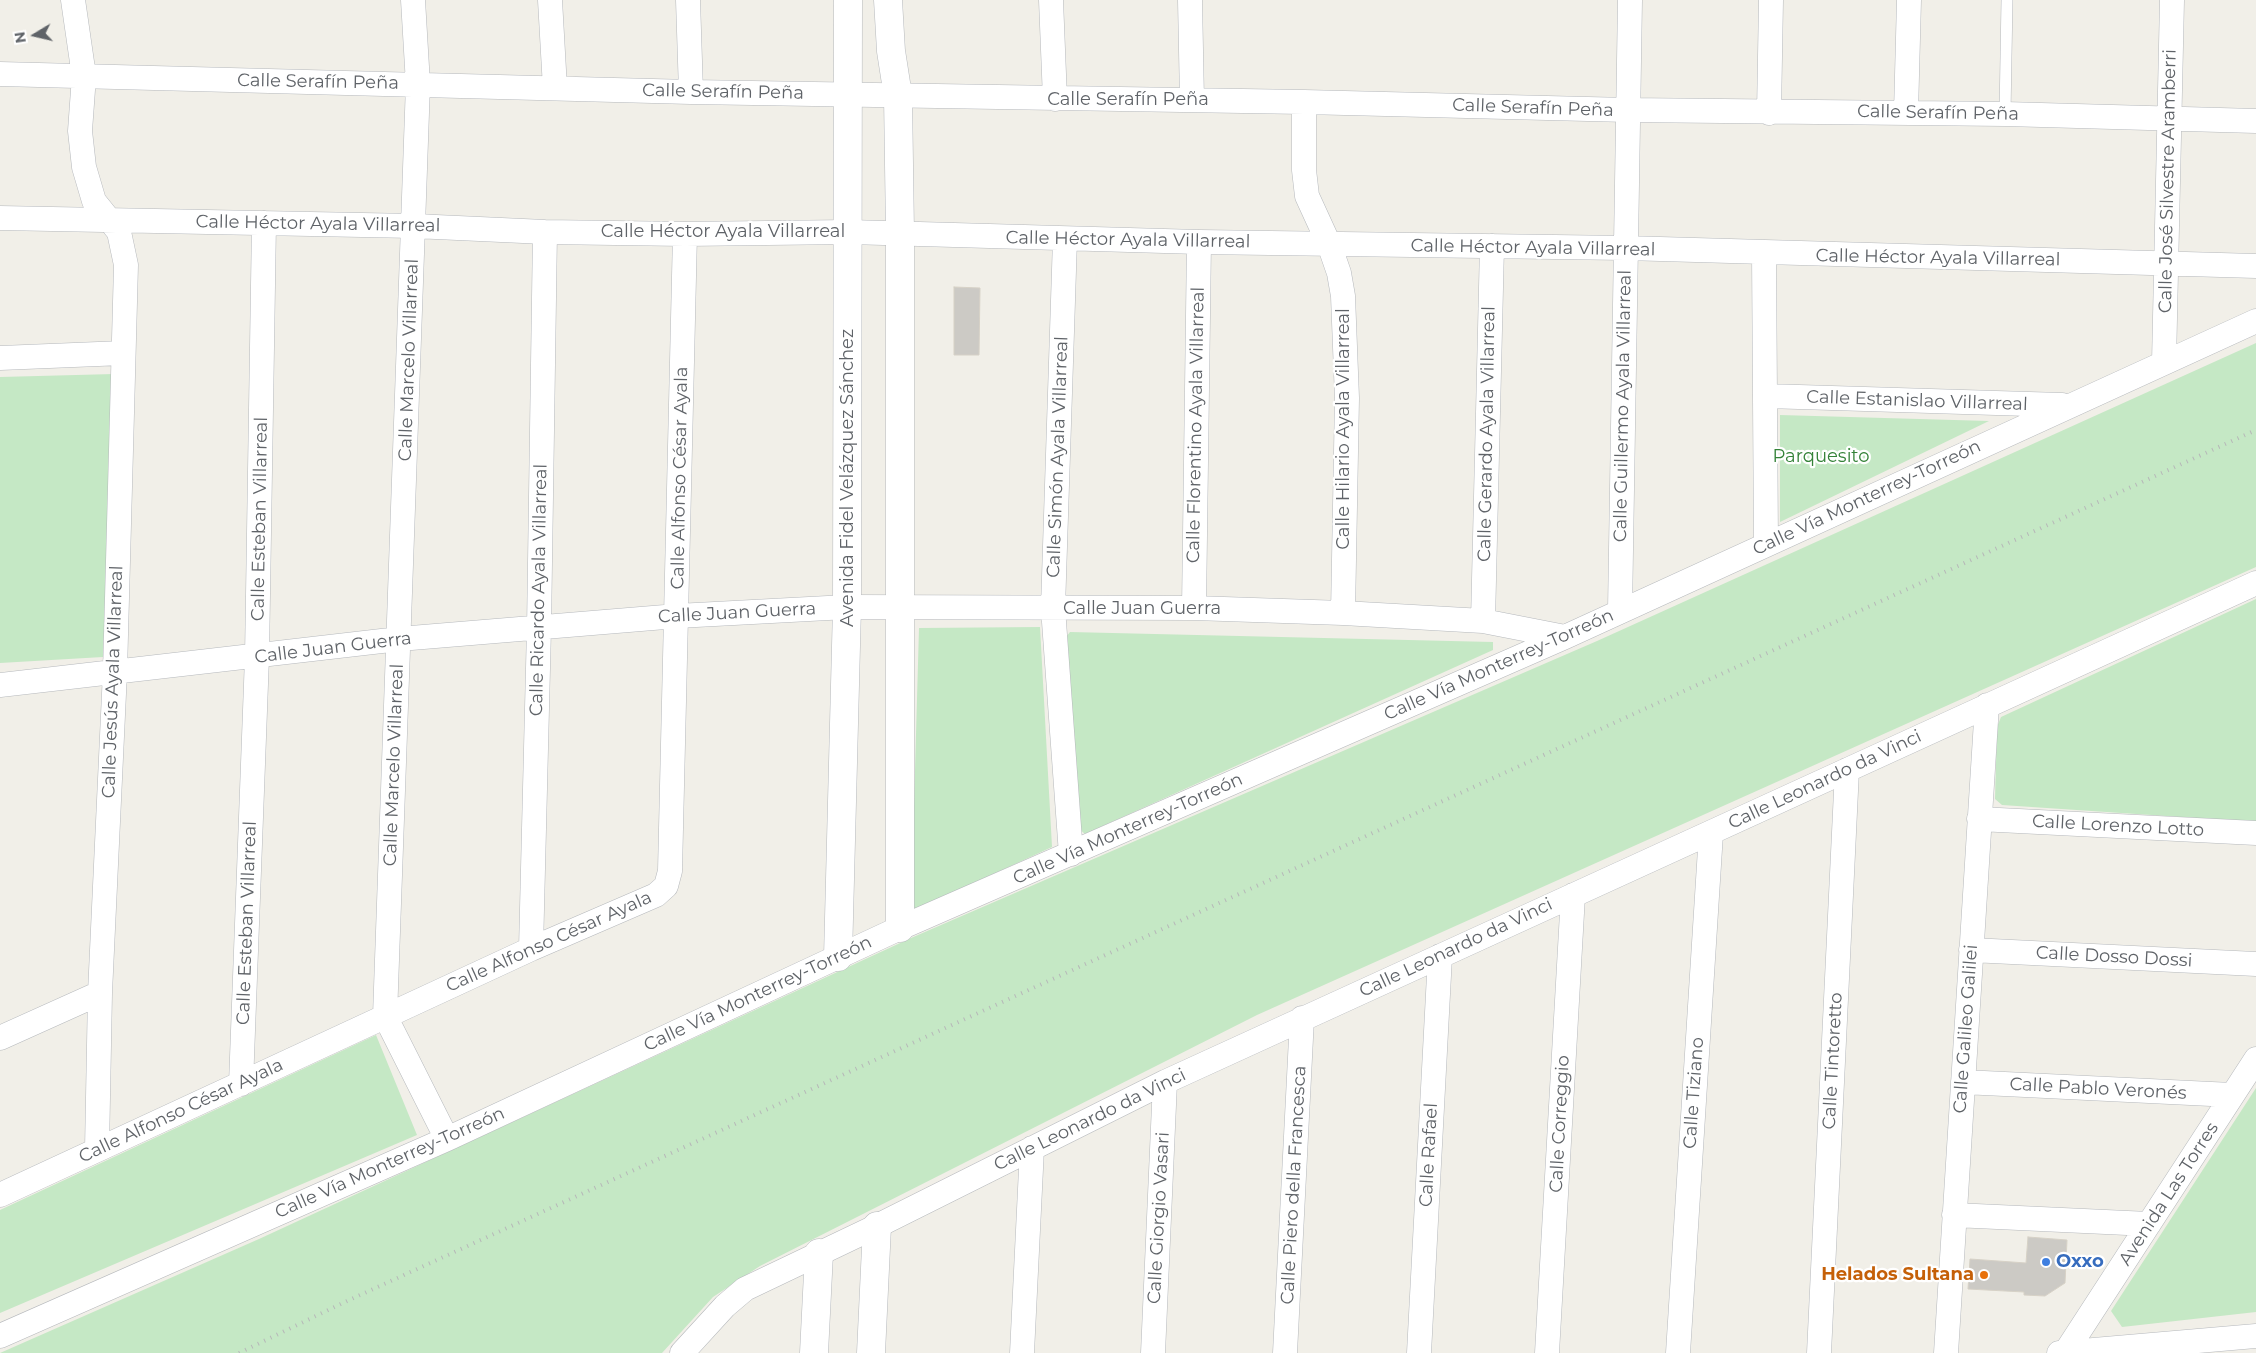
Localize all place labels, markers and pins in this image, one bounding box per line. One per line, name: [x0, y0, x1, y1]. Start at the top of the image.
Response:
place label: Oxxo: [2056, 1251, 2104, 1273]
marker: Oxxo: [2040, 1256, 2052, 1268]
place label: Helados Sultana: [1821, 1264, 1974, 1286]
marker: Helados Sultana: [1978, 1269, 1990, 1281]

